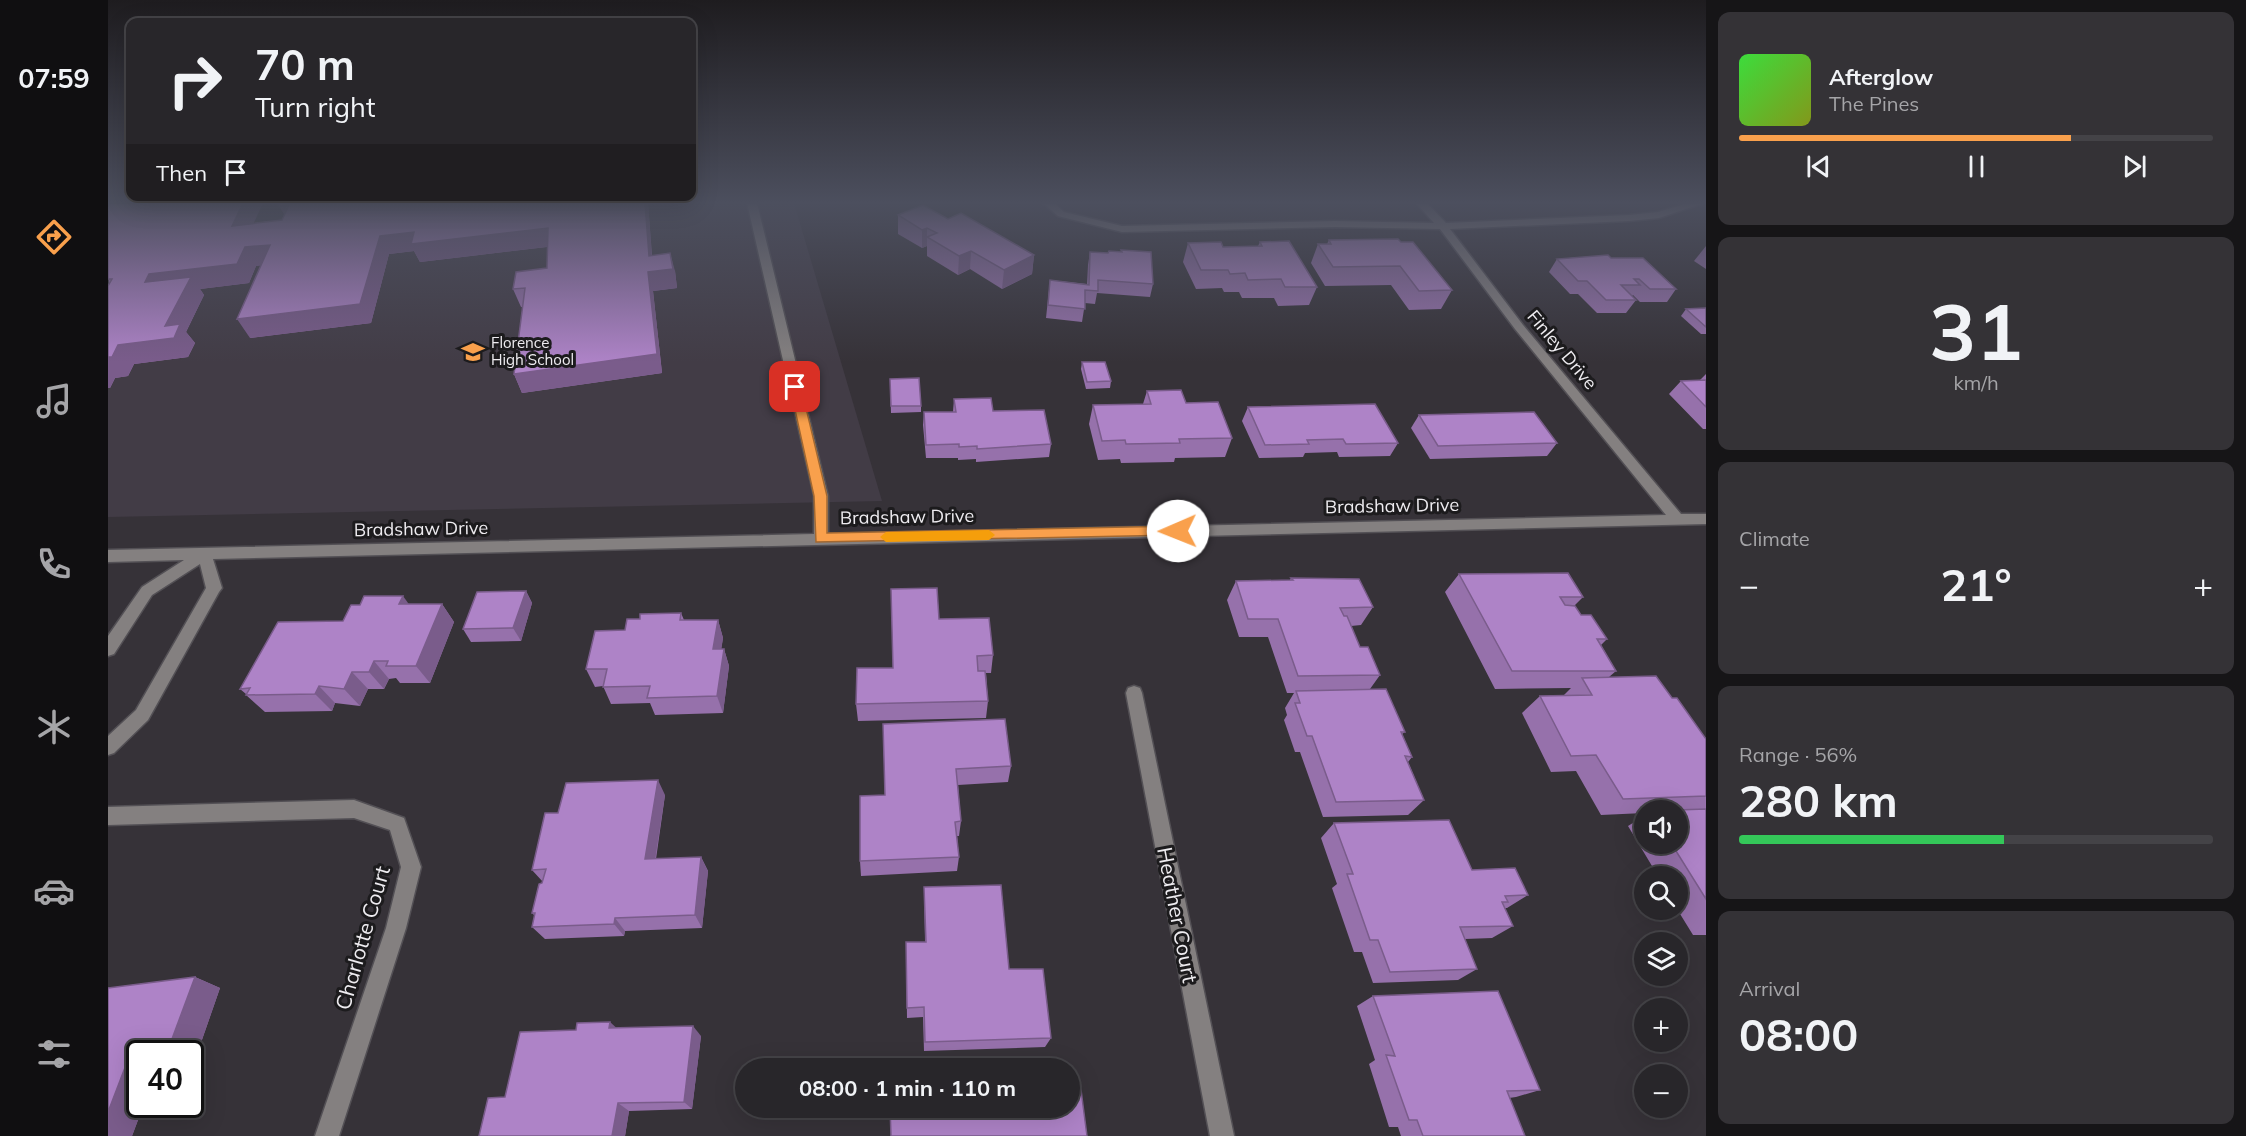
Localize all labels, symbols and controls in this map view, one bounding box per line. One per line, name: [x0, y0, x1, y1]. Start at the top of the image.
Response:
text: 70 m: [255, 38, 355, 91]
icon: right: [156, 42, 234, 120]
text: 07:59: [18, 61, 90, 95]
text: Afterglow: [1829, 63, 1933, 91]
text: Turn right: [255, 90, 375, 124]
text: The Pines: [1829, 91, 1919, 116]
icon: previous: [1802, 150, 1835, 183]
icon: pause: [1960, 150, 1993, 183]
icon: next: [2118, 150, 2151, 183]
icon: arrive: [219, 156, 252, 189]
text: Then: [156, 159, 207, 187]
icon: directions: [33, 216, 75, 258]
text: 31: [1929, 282, 2023, 380]
street label: Finley Drive: [1523, 305, 1602, 394]
place label: Florence High School: [491, 333, 574, 369]
school or university icon: Florence High School: [460, 339, 486, 365]
pin: [769, 361, 820, 412]
icon: arrive: [778, 370, 811, 403]
text: km/h: [1953, 370, 1999, 395]
icon: music: [33, 380, 75, 422]
street label: Bradshaw Drive: [1325, 493, 1459, 518]
position arrow: [1146, 499, 1210, 563]
street label: Bradshaw Drive: [840, 504, 974, 529]
street label: Bradshaw Drive: [354, 516, 488, 541]
text: Climate: [1739, 526, 1810, 551]
icon: phone: [33, 543, 75, 585]
text: 21°: [1940, 556, 2012, 612]
text: −: [1739, 564, 1759, 605]
text: +: [2193, 564, 2213, 605]
icon: climate: [33, 706, 75, 748]
text: Range · 56%: [1739, 742, 1857, 767]
text: 280 km: [1739, 772, 1898, 828]
map controls: [1634, 800, 1688, 1118]
button: sound: [1634, 800, 1688, 854]
street label: Heather Court: [1152, 845, 1204, 985]
street label: Charlotte Court: [329, 863, 395, 1013]
button: search: [1634, 866, 1688, 920]
icon: car: [33, 870, 75, 912]
button: layers: [1634, 932, 1688, 986]
text: Arrival: [1739, 976, 1800, 1001]
button: +: [1634, 998, 1688, 1052]
text: 08:00: [1739, 1006, 1858, 1062]
icon: filters: [33, 1033, 75, 1075]
speed limit sign: 40: [126, 1040, 204, 1118]
button: −: [1634, 1064, 1688, 1118]
text: 08:00 · 1 min · 110 m: [799, 1074, 1016, 1102]

